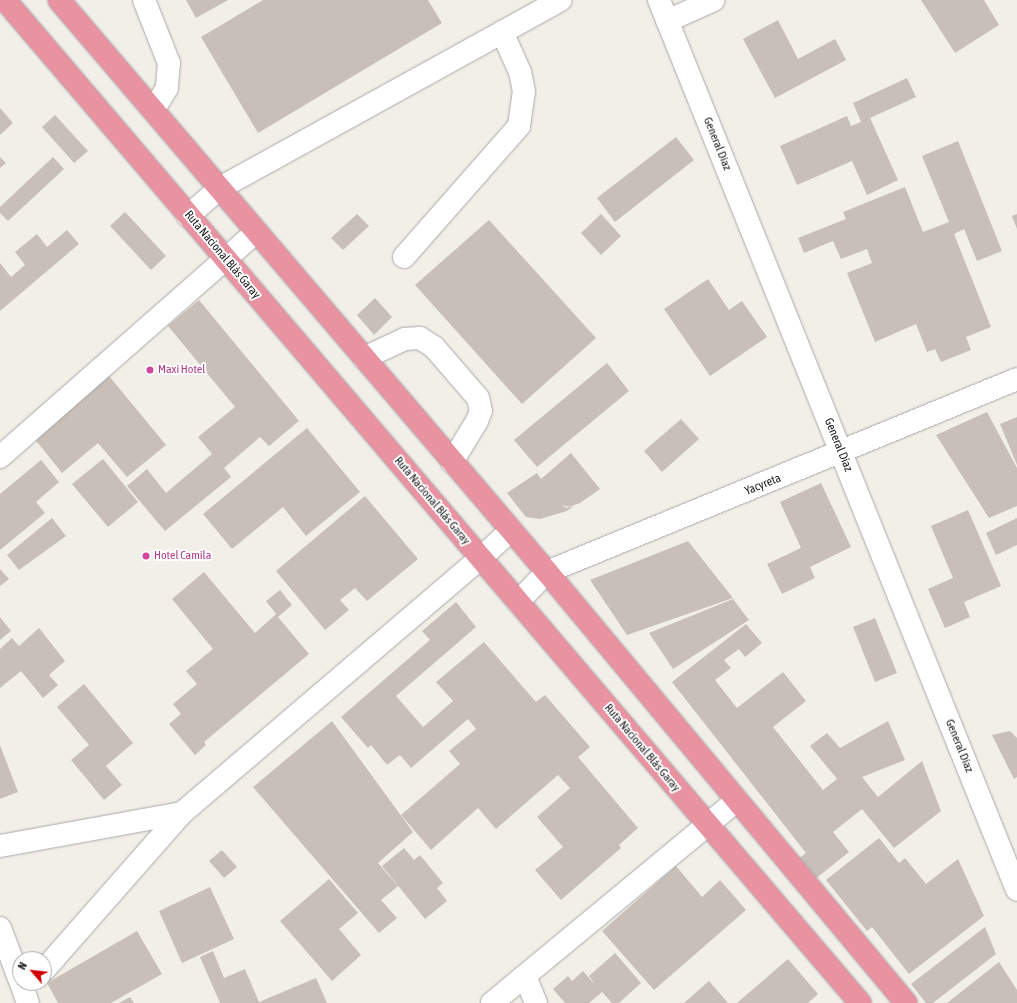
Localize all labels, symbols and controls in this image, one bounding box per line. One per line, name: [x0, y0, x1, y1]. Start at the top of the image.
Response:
street label: General Díaz: [700, 115, 734, 173]
street label: Ruta Nacional Blás Garay: [181, 208, 263, 302]
place label: Maxi Hotel: [158, 363, 205, 377]
marker: Maxi Hotel: [145, 365, 155, 375]
street label: General Díaz: [821, 416, 855, 474]
street label: Ruta Nacional Blás Garay: [391, 454, 473, 548]
street label: Yacyreta: [743, 471, 783, 499]
place label: Hotel Camila: [154, 549, 211, 563]
marker: Hotel Camila: [141, 551, 151, 561]
street label: Ruta Nacional Blás Garay: [601, 701, 683, 795]
street label: General Díaz: [942, 717, 976, 775]
north arrow: [12, 951, 52, 991]
text: N: [15, 960, 29, 972]

